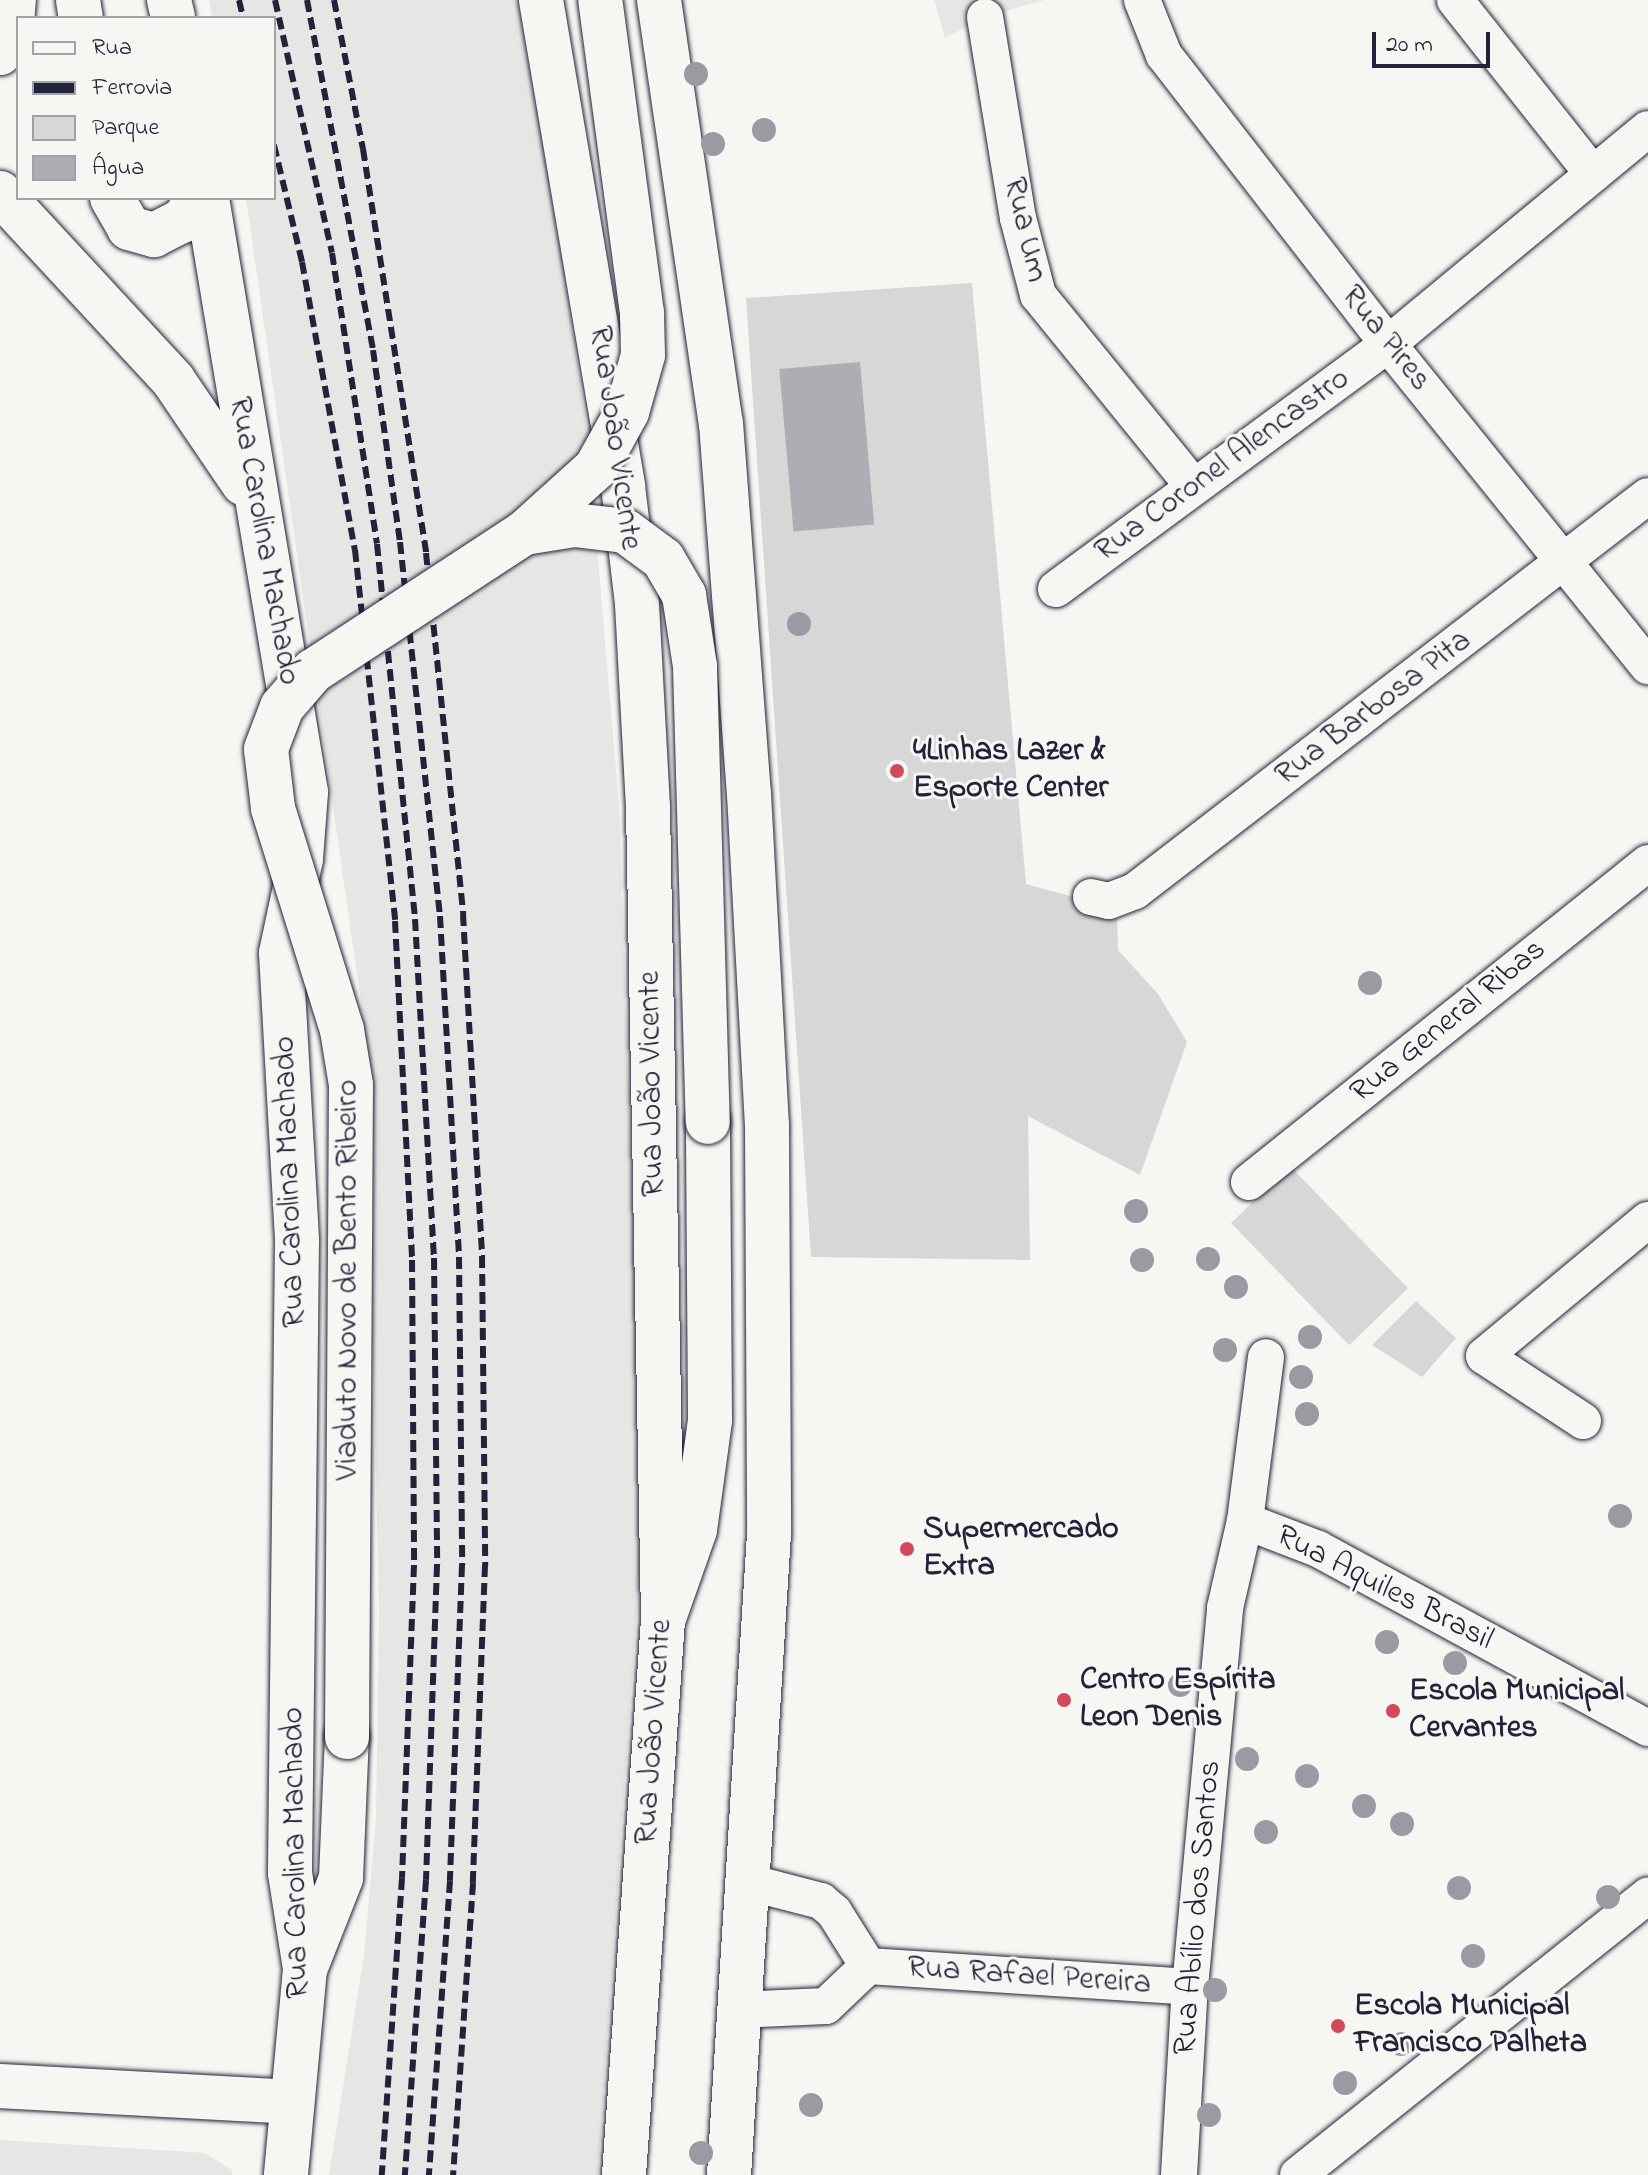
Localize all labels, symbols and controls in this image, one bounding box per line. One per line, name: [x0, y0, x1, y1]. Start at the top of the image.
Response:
legend: [16, 16, 276, 200]
scale bar: [1376, 16, 1494, 66]
text: 20 m: [1386, 28, 1433, 63]
text: Rua: [92, 31, 132, 66]
text: Ferrovia: [92, 71, 172, 106]
text: Parque: [92, 111, 159, 146]
text: Água: [92, 151, 144, 186]
street label: Rua Um: [993, 174, 1055, 286]
street label: Rua Pires: [1332, 278, 1438, 400]
street label: Rua João Vicente: [579, 323, 649, 553]
street label: Rua Coronel Alencastro: [1088, 361, 1358, 571]
street label: Rua Carolina Machado: [219, 394, 307, 688]
street label: Rua Barbosa Pita: [1268, 623, 1480, 795]
place label: 4Linhas Lazer & Esporte Center: [913, 734, 1108, 809]
marker: 4Linhas Lazer & Esporte Center: [888, 762, 906, 780]
street label: Rua General Ribas: [1344, 932, 1554, 1112]
street label: Rua João Vicente: [632, 971, 674, 1197]
street label: Rua Carolina Machado: [267, 1035, 315, 1329]
street label: Viaduto Novo de Bento Ribeiro: [330, 1080, 368, 1480]
place label: Supermercado Extra: [923, 1512, 1119, 1587]
street label: Rua Aquiles Brasil: [1269, 1518, 1499, 1660]
marker: Supermercado Extra: [898, 1540, 916, 1558]
street label: Rua João Vicente: [628, 1618, 682, 1846]
place label: Centro Espírita Leon Denis: [1080, 1663, 1276, 1738]
place label: Escola Municipal Cervantes: [1409, 1674, 1624, 1749]
marker: Centro Espírita Leon Denis: [1055, 1691, 1073, 1709]
marker: Escola Municipal Cervantes: [1384, 1702, 1402, 1720]
street label: Rua Carolina Machado: [275, 1707, 319, 1999]
street label: Rua Abílio dos Santos: [1167, 1759, 1231, 2057]
street label: Rua Rafael Pereira: [906, 1949, 1152, 2005]
place label: Escola Municipal Francisco Palheta: [1354, 1989, 1587, 2064]
marker: Escola Municipal Francisco Palheta: [1329, 2017, 1347, 2035]

